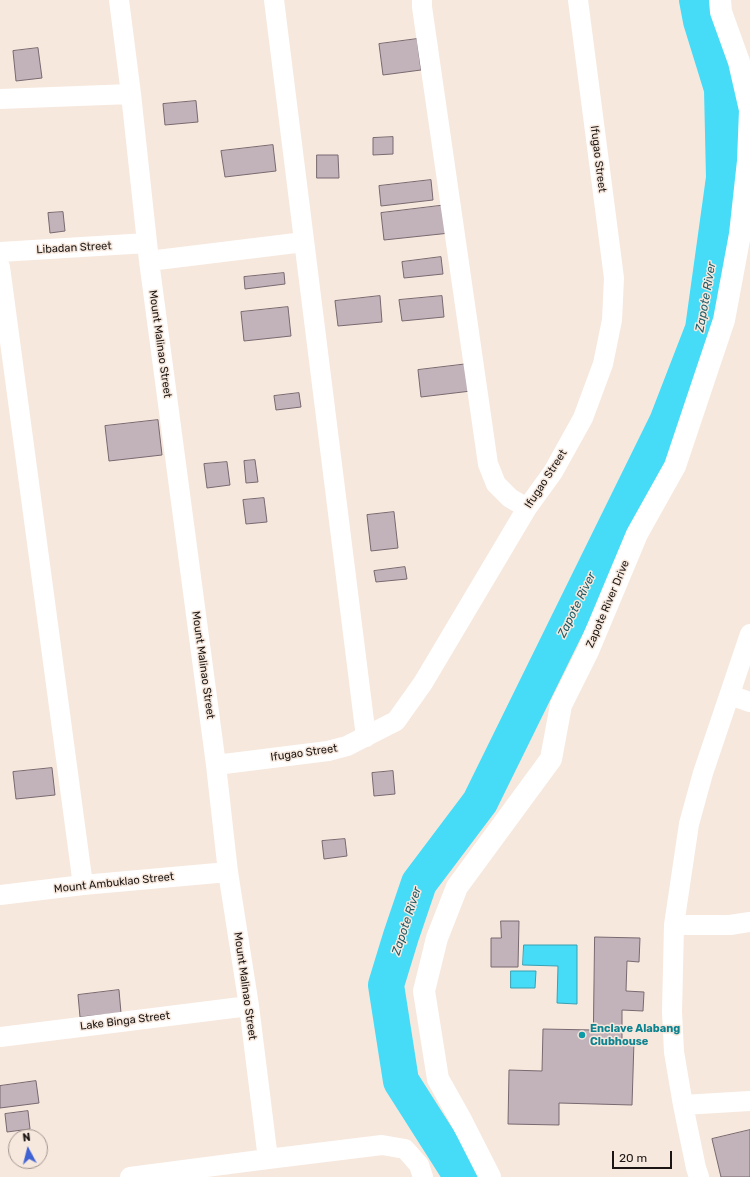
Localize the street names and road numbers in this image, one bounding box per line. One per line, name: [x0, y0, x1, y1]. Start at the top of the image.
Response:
street label: Ifugao Street: [587, 125, 609, 193]
street label: Libadan Street: [36, 239, 112, 257]
street label: Mount Malinao Street: [146, 289, 174, 399]
street label: Ifugao Street: [522, 447, 570, 511]
street label: Zapote River Drive: [584, 558, 632, 650]
street label: Mount Malinao Street: [189, 610, 217, 720]
street label: Ifugao Street: [270, 742, 338, 764]
street label: Mount Ambuklao Street: [53, 870, 175, 896]
street label: Mount Malinao Street: [231, 931, 259, 1041]
street label: Lake Binga Street: [79, 1009, 171, 1033]

